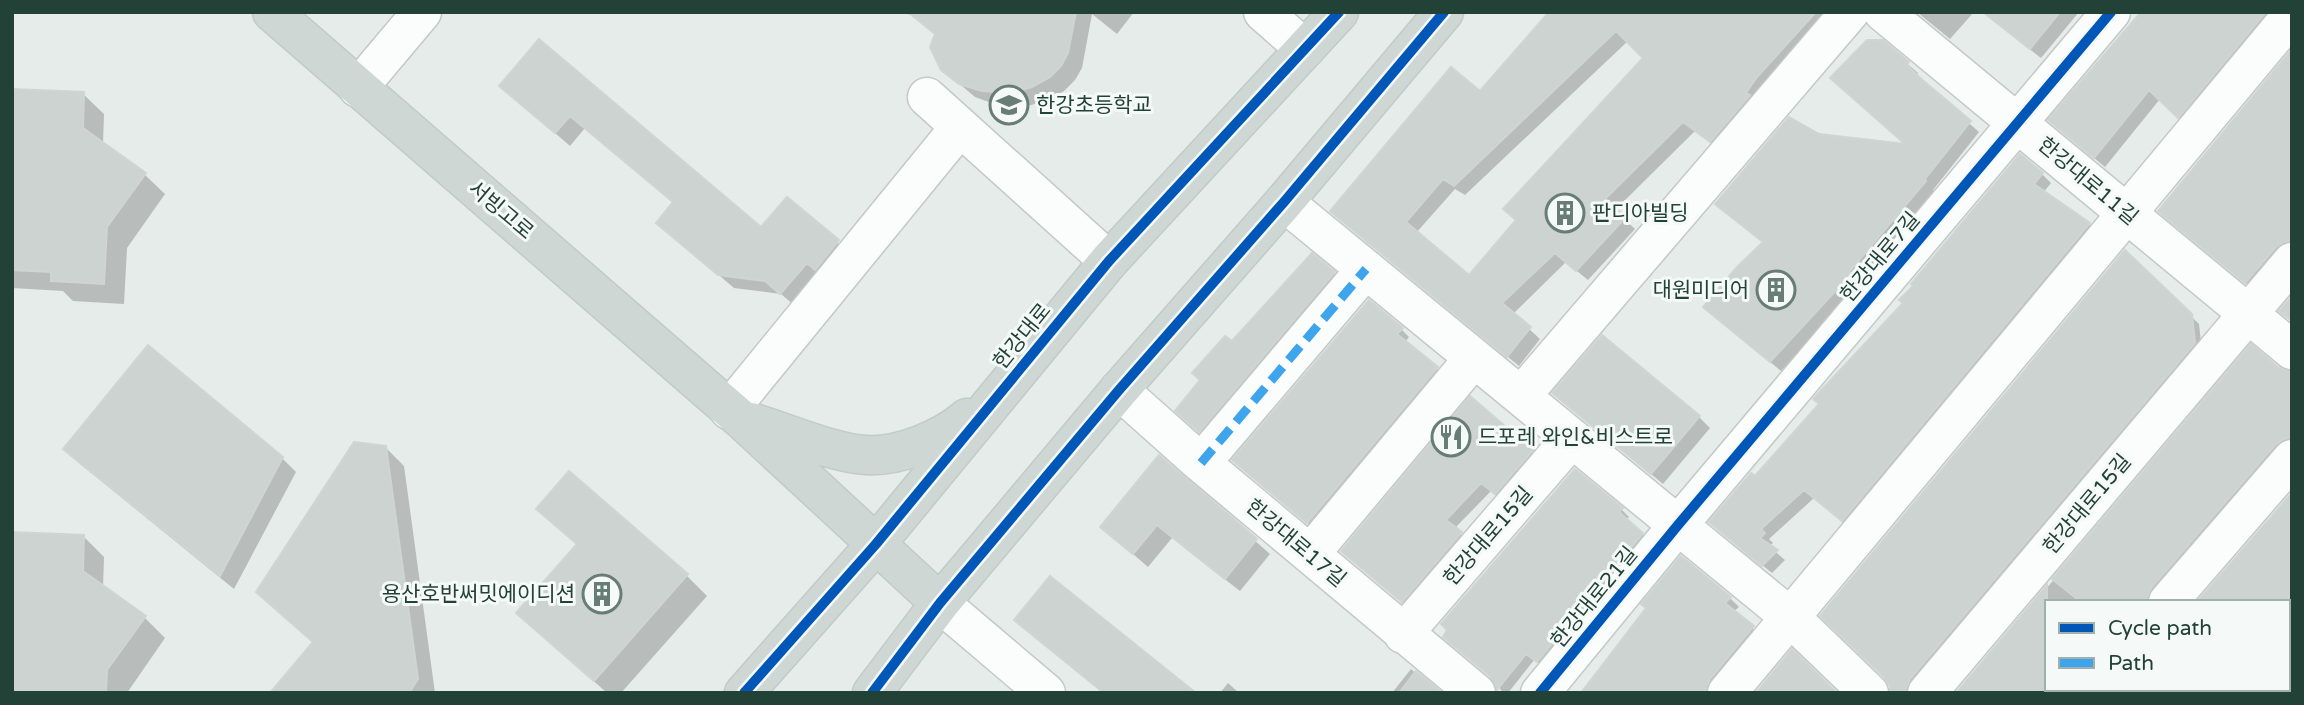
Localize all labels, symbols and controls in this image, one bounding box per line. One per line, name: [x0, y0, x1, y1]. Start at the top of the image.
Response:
school or university icon: 한강초등학교: [988, 84, 1030, 126]
place label: 한강초등학교: [1036, 93, 1152, 118]
street label: 한강대로11길: [2033, 132, 2143, 230]
street label: 서빙고로: [463, 176, 538, 245]
building icon: 판디아빌딩: [1544, 192, 1586, 234]
place label: 판디아빌딩: [1592, 201, 1689, 226]
street label: 한강대로7길: [1836, 207, 1925, 307]
building icon: 대원미디어: [1755, 269, 1797, 311]
place label: 대원미디어: [1652, 278, 1749, 303]
street label: 한강대로: [988, 298, 1056, 374]
restaurant icon: 드포레 와인&비스트로: [1430, 416, 1472, 458]
place label: 드포레 와인&비스트로: [1478, 425, 1673, 450]
street label: 한강대로15길: [2038, 449, 2136, 559]
street label: 한강대로15길: [1439, 482, 1538, 591]
street label: 한강대로17길: [1241, 494, 1351, 592]
street label: 한강대로21길: [1546, 542, 1643, 653]
building icon: 용산호반써밋에이디션: [581, 573, 623, 615]
place label: 용산호반써밋에이디션: [382, 582, 575, 607]
legend: [2045, 600, 2290, 691]
text: Cycle path: [2108, 616, 2212, 641]
text: Path: [2108, 651, 2154, 676]

